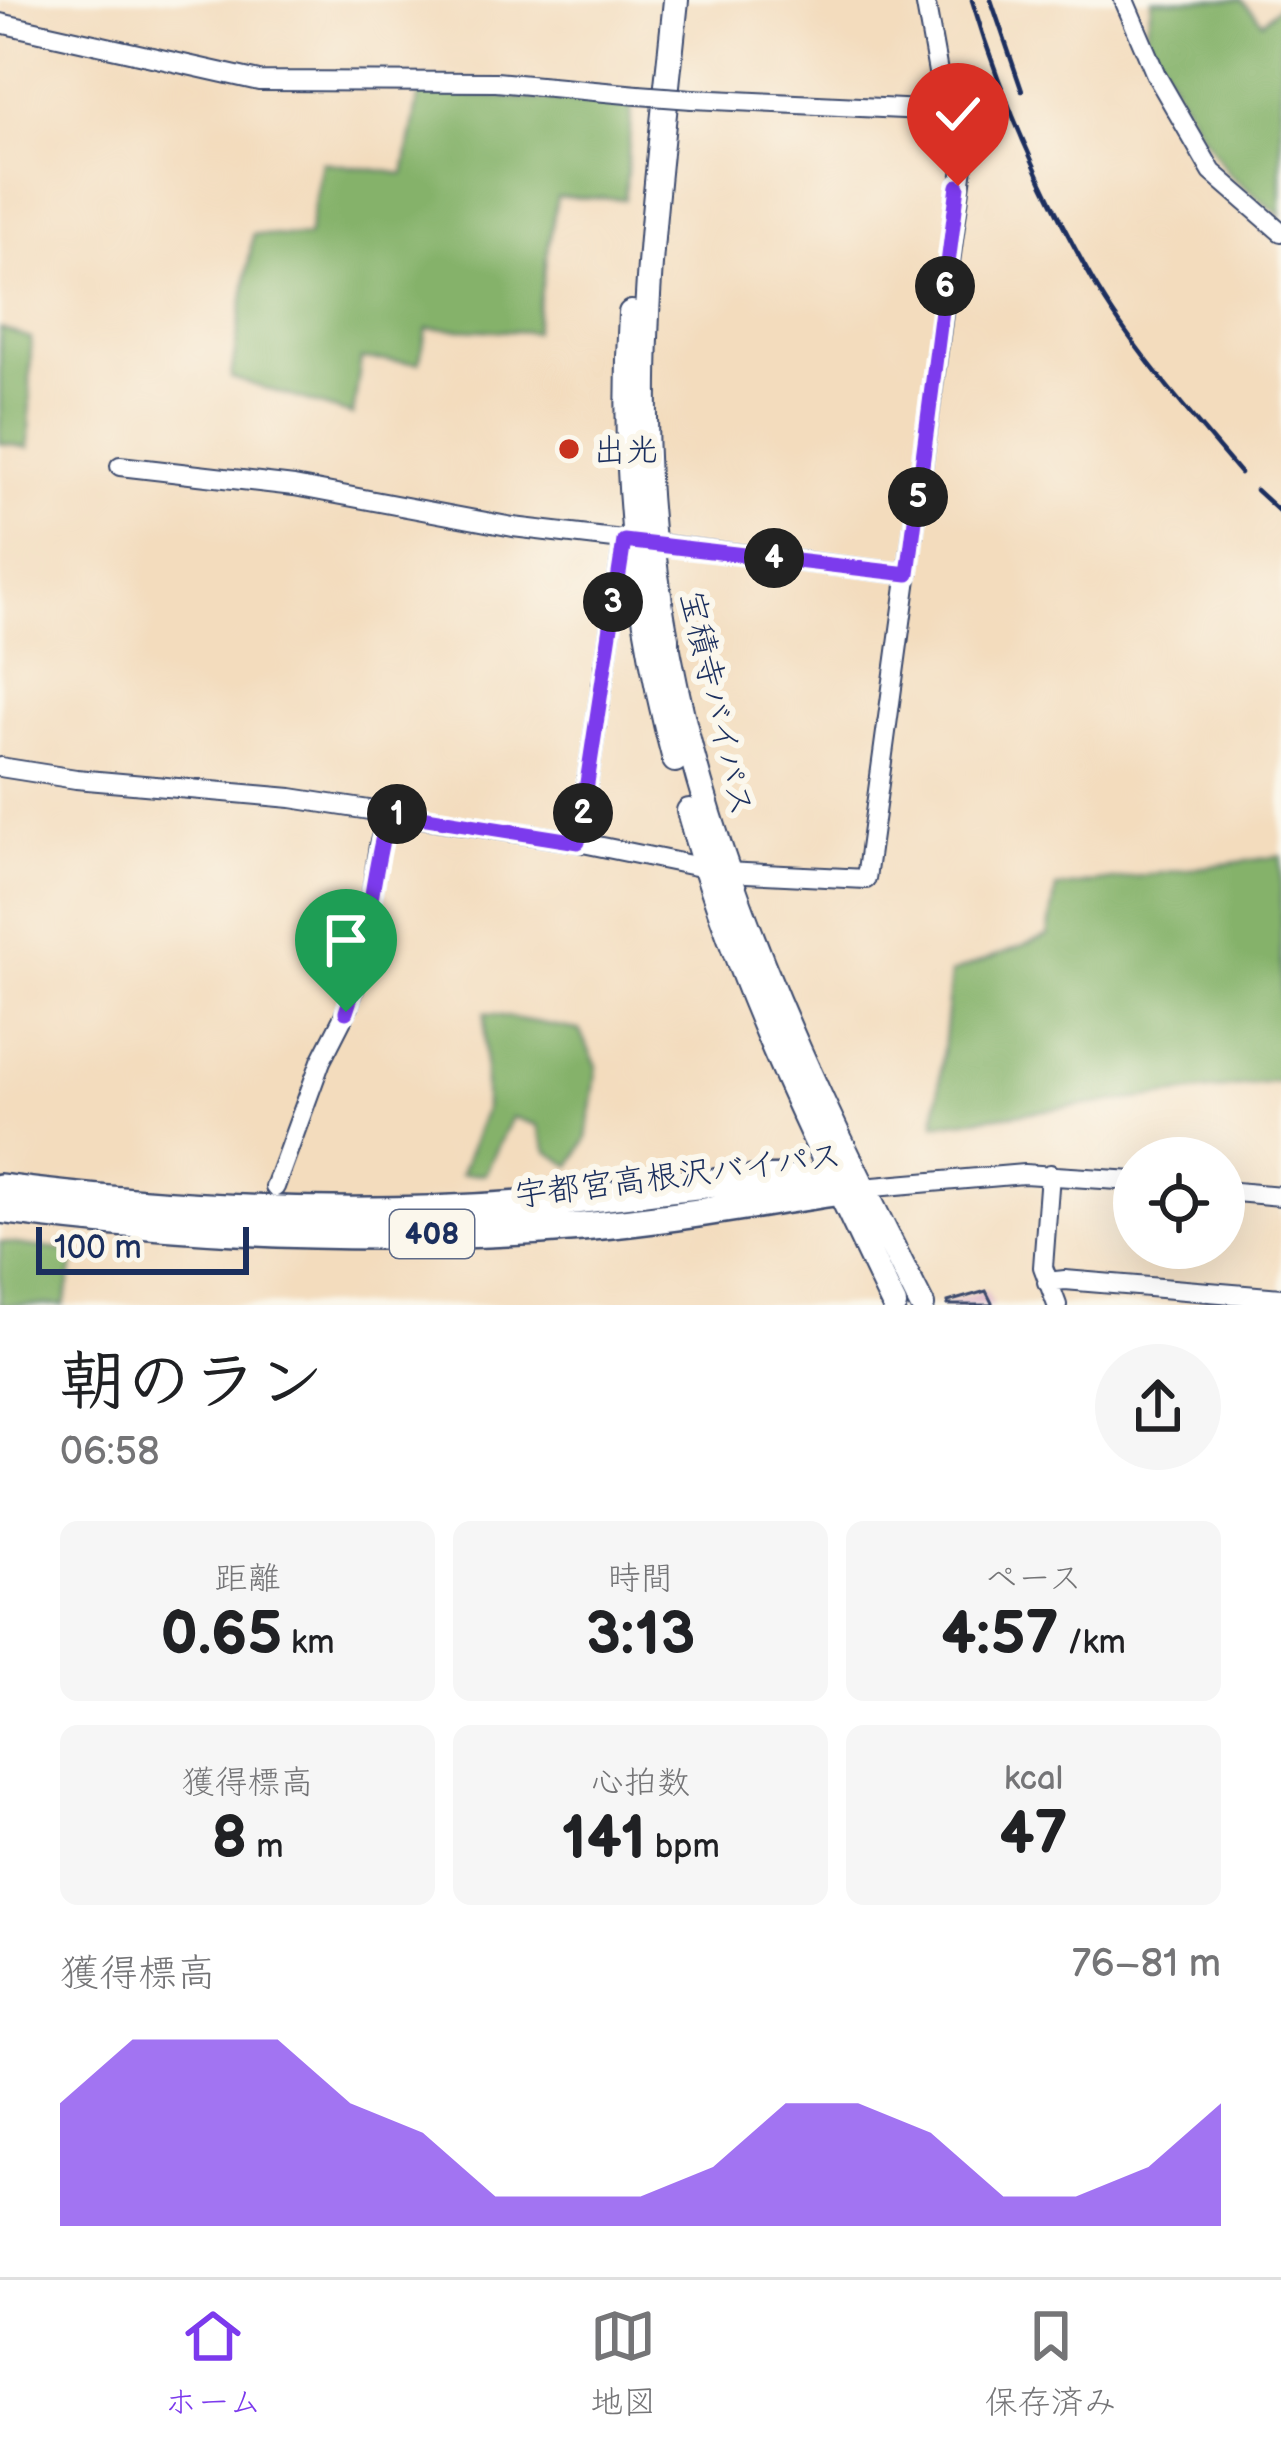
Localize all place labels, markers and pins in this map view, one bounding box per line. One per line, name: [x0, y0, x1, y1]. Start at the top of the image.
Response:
pin: [907, 63, 1009, 186]
pin: 6: [915, 256, 975, 316]
place label: 出光: [593, 431, 659, 471]
marker: 出光: [556, 436, 582, 462]
pin: 5: [888, 467, 948, 527]
pin: 4: [744, 528, 804, 588]
pin: 3: [583, 572, 643, 632]
pin: 2: [553, 783, 613, 843]
pin: 1: [367, 784, 427, 844]
pin: [295, 889, 397, 1012]

